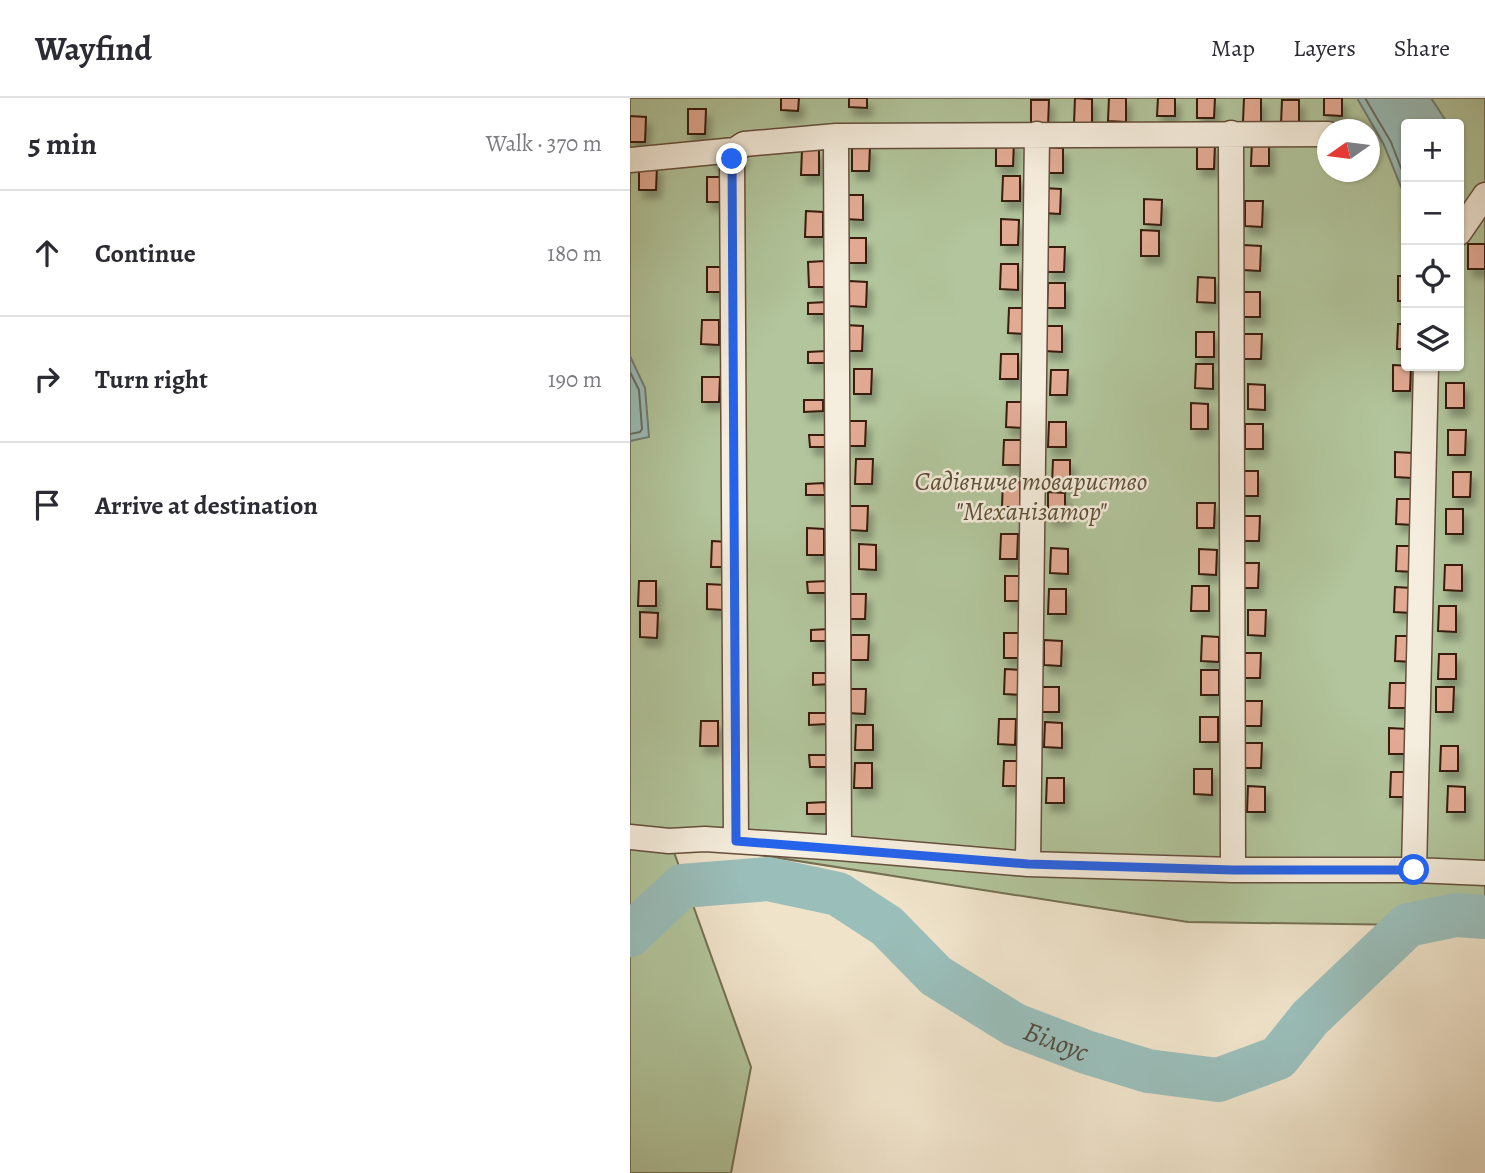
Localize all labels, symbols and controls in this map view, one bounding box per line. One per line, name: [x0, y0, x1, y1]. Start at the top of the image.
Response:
text: Wayfind: [35, 26, 152, 71]
text: Map: [1211, 32, 1255, 64]
text: Layers: [1293, 32, 1356, 64]
text: Share: [1394, 32, 1450, 64]
north arrow: [1317, 119, 1380, 182]
map controls: [1401, 119, 1464, 371]
button: +: [1401, 119, 1464, 182]
text: 5 min: [28, 124, 97, 164]
text: Walk · 370 m: [486, 128, 602, 159]
route end: [716, 143, 747, 174]
button: −: [1401, 182, 1464, 245]
icon: ahead: [28, 234, 66, 272]
text: Continue: [95, 236, 196, 271]
text: 180 m: [547, 238, 602, 269]
button: locate: [1401, 245, 1464, 308]
button: layers: [1401, 308, 1464, 371]
icon: right: [28, 360, 66, 398]
text: Turn right: [95, 362, 208, 397]
text: 190 m: [548, 364, 602, 395]
park label: Садівниче товариство "Механізатор": [915, 464, 1147, 529]
icon: arrive: [28, 486, 66, 524]
text: Arrive at destination: [95, 488, 318, 523]
route start: [1398, 854, 1429, 885]
water label: Білоус: [1018, 1012, 1094, 1071]

